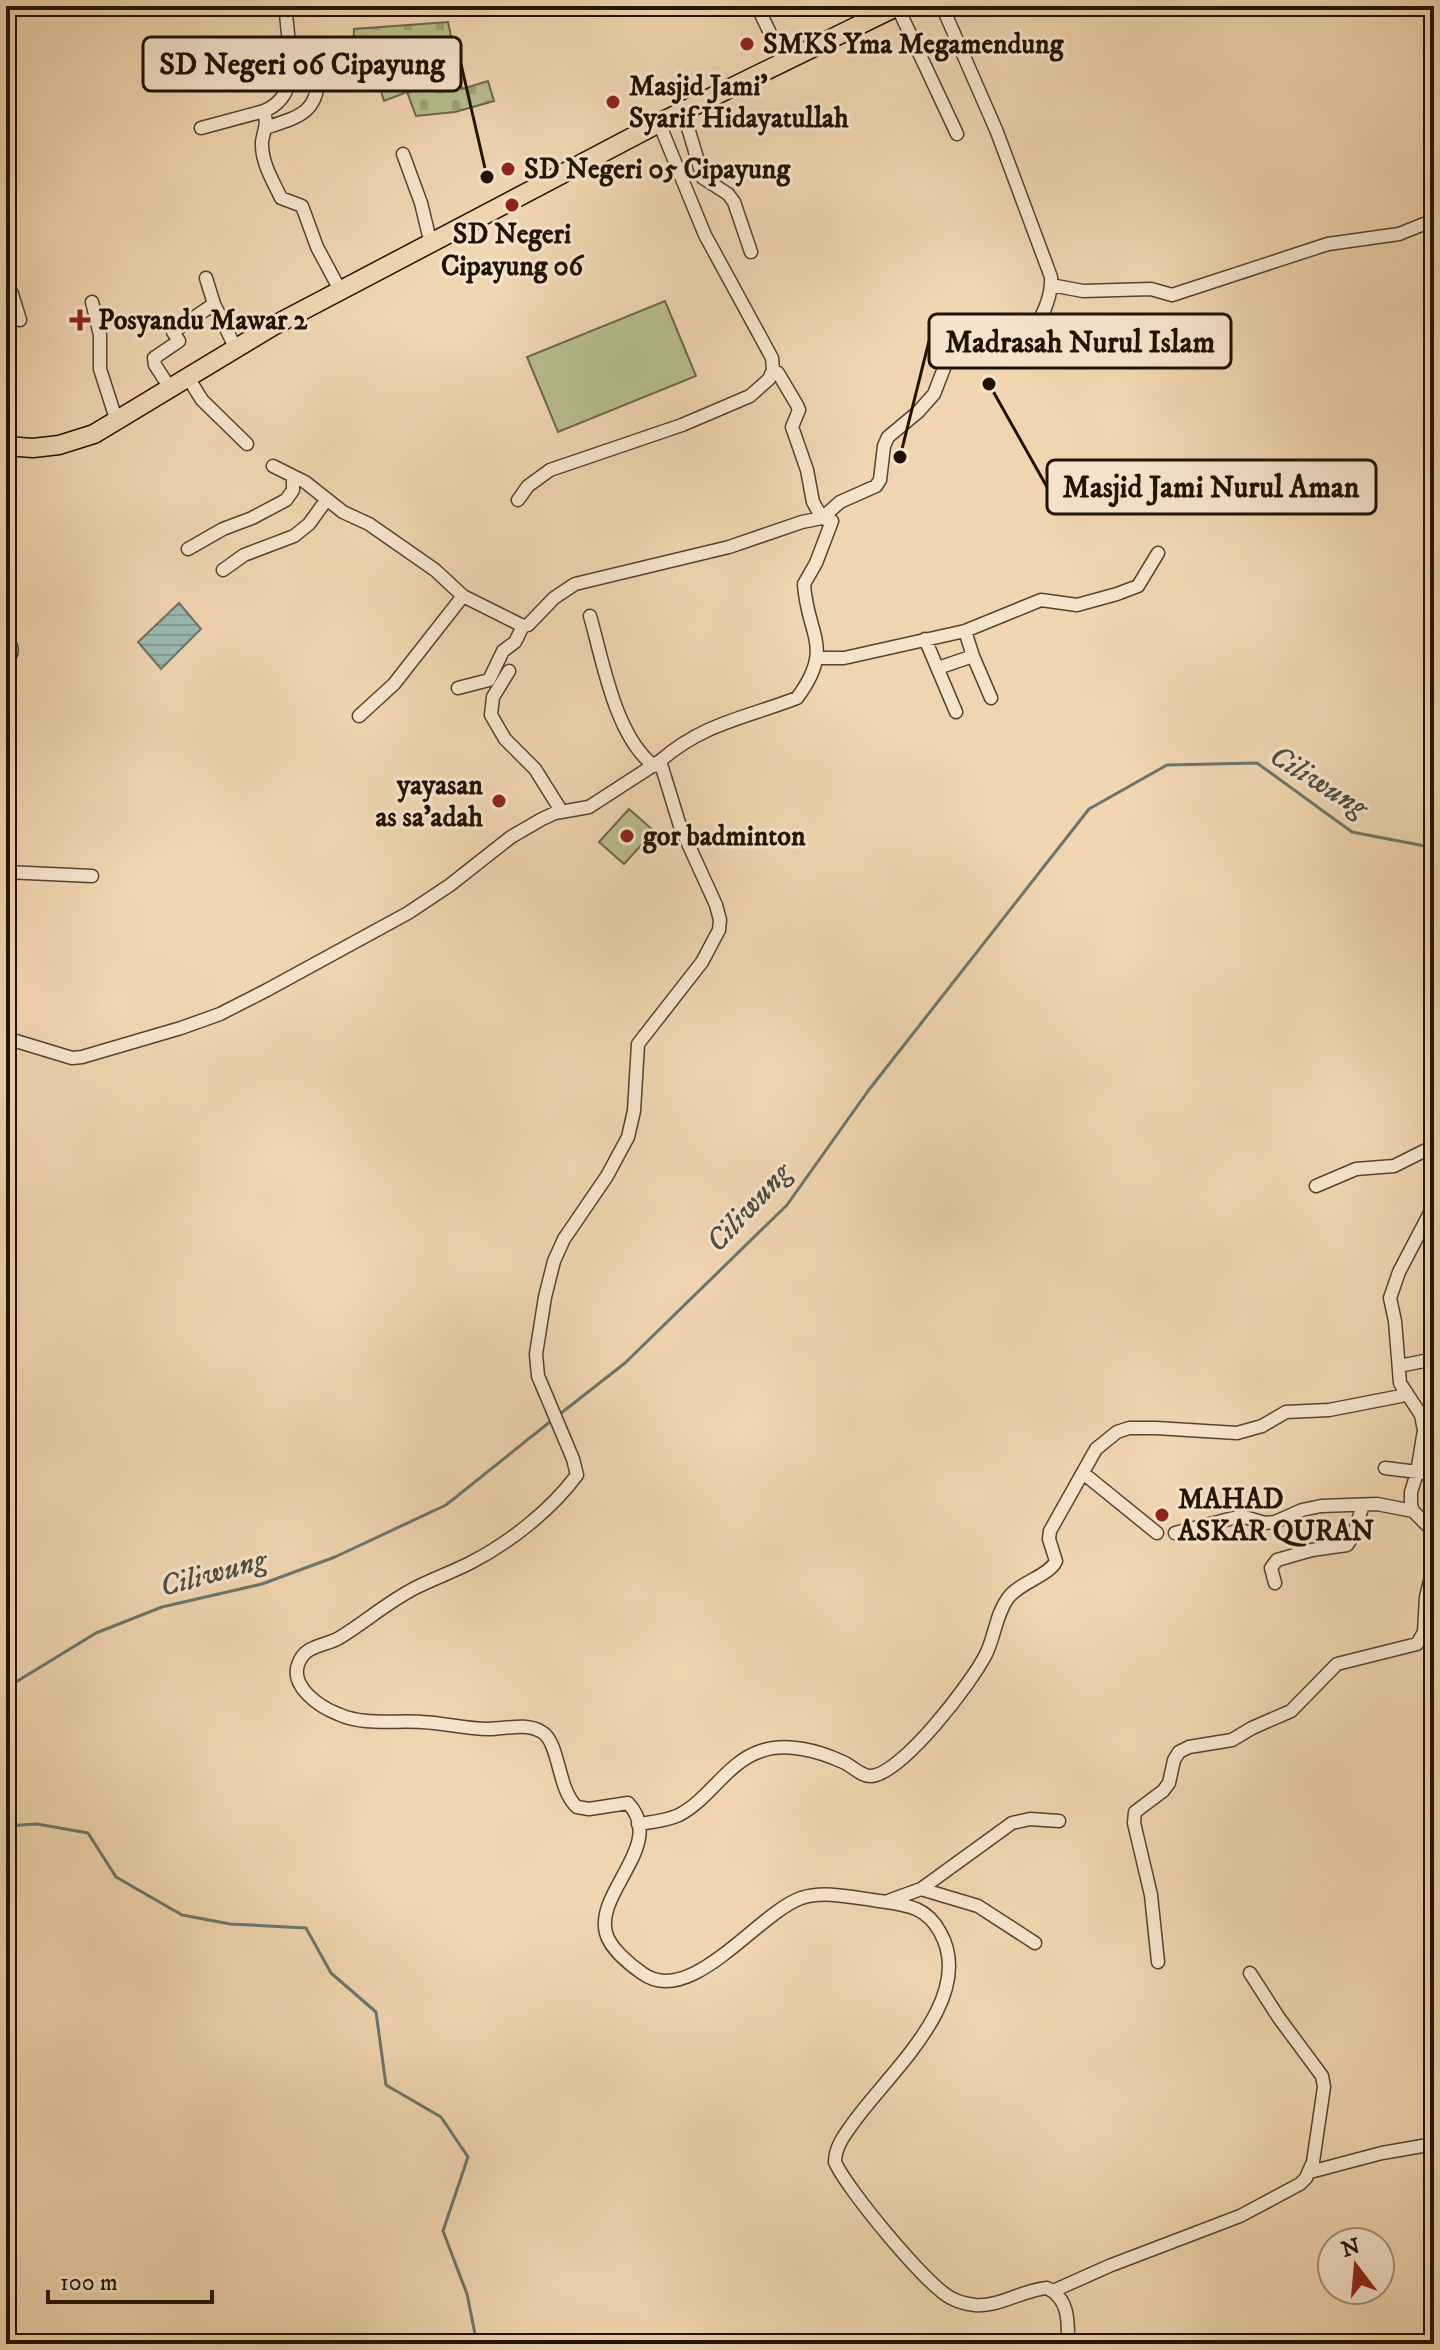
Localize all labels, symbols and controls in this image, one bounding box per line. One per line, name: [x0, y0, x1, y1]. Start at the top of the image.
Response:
place label: SMKS Yma Megamendung: [763, 27, 1065, 62]
marker: SMKS Yma Megamendung: [738, 35, 756, 53]
callout: SD Negeri 06 Cipayung: [143, 37, 461, 91]
text: SD Negeri 06 Cipayung: [159, 47, 446, 84]
place label: Masjid Jami' Syarif Hidayatullah: [629, 69, 849, 136]
marker: Masjid Jami' Syarif Hidayatullah: [604, 93, 622, 111]
place label: SD Negeri 05 Cipayung: [524, 152, 791, 187]
marker: SD Negeri 05 Cipayung: [499, 160, 517, 178]
marker: SD Negeri Cipayung 06: [503, 196, 521, 214]
place label: SD Negeri Cipayung 06: [441, 217, 585, 284]
place label: Posyandu Mawar 2: [98, 303, 308, 338]
marker: Posyandu Mawar 2: [69, 309, 91, 331]
callout: Madrasah Nurul Islam: [929, 314, 1231, 368]
text: Madrasah Nurul Islam: [945, 325, 1216, 362]
callout: Masjid Jami Nurul Aman: [1047, 460, 1376, 514]
text: Masjid Jami Nurul Aman: [1063, 470, 1360, 507]
water label: Ciliwung: [1262, 737, 1376, 828]
place label: yayasan as sa'adah: [375, 768, 483, 835]
marker: yayasan as sa'adah: [490, 792, 508, 810]
place label: gor badminton: [642, 819, 806, 854]
marker: gor badminton: [618, 827, 636, 845]
water label: Ciliwung: [698, 1154, 801, 1260]
place label: MAHAD ASKAR QURAN: [1177, 1482, 1374, 1549]
marker: MAHAD ASKAR QURAN: [1153, 1506, 1171, 1524]
water label: Ciliwung: [156, 1541, 273, 1606]
north arrow: [1316, 2226, 1396, 2306]
text: N: [1338, 2233, 1363, 2264]
scale bar: [48, 2254, 212, 2304]
text: 100 m: [60, 2268, 118, 2298]

